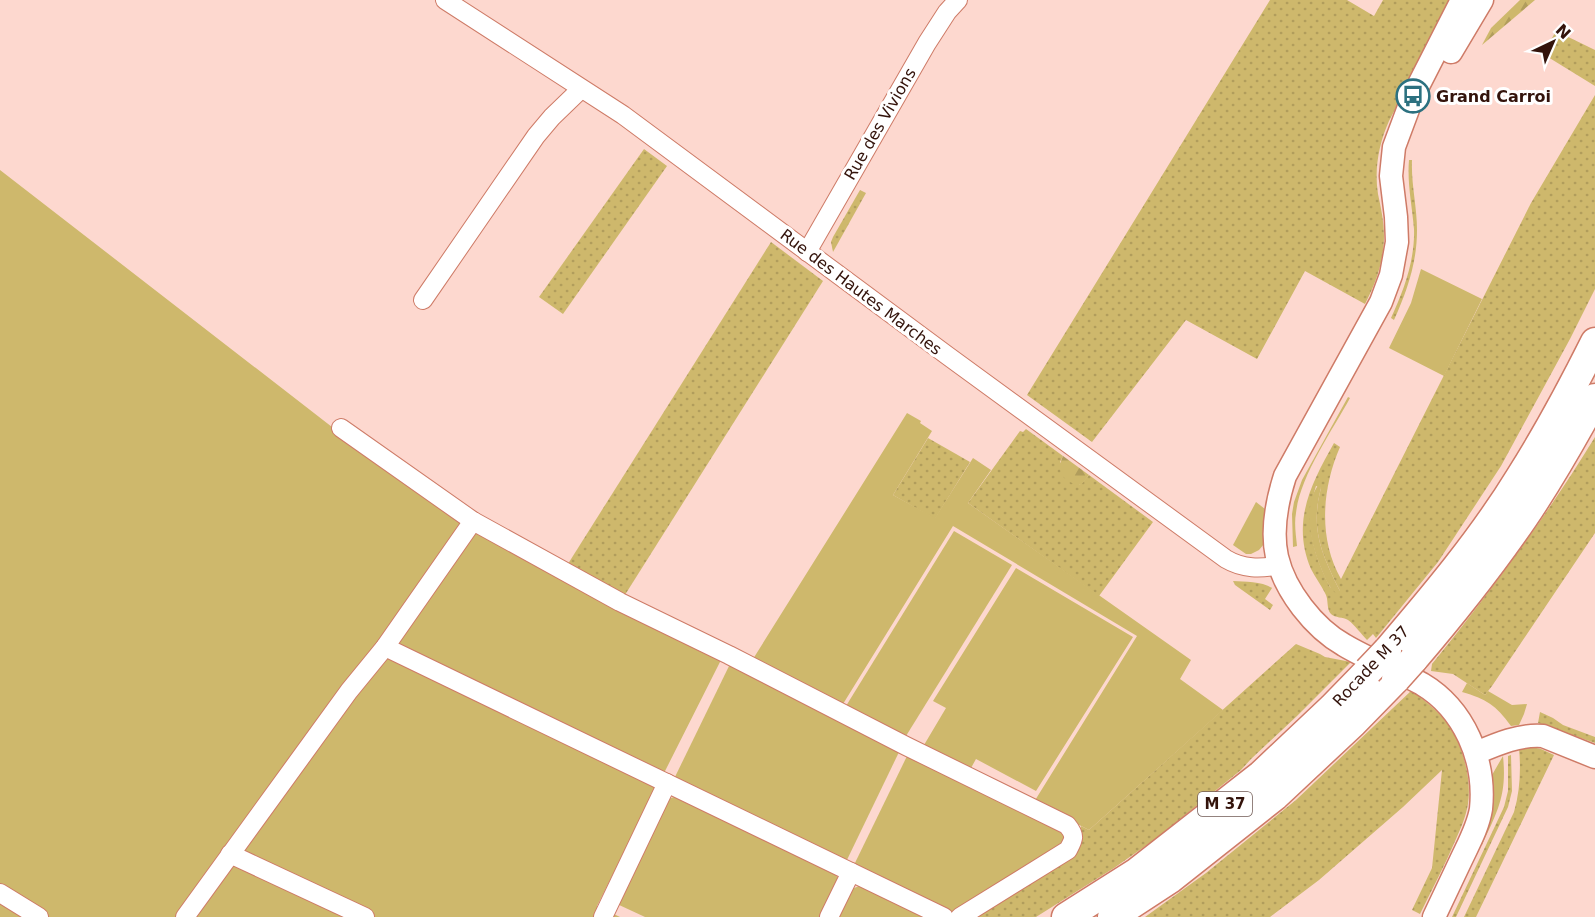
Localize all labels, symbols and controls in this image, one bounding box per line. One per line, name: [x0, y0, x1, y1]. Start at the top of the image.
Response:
north arrow: [1523, 12, 1583, 72]
text: N: [1552, 20, 1574, 43]
street label: Rue des Vivions: [840, 65, 920, 183]
bus stop icon: Grand Carroi: [1395, 78, 1431, 114]
place label: Grand Carroi: [1436, 87, 1551, 106]
street label: Rue des Hautes Marches: [776, 225, 946, 359]
street label: Rocade M 37: [1329, 622, 1413, 710]
road number: M 37: [1198, 792, 1252, 816]

